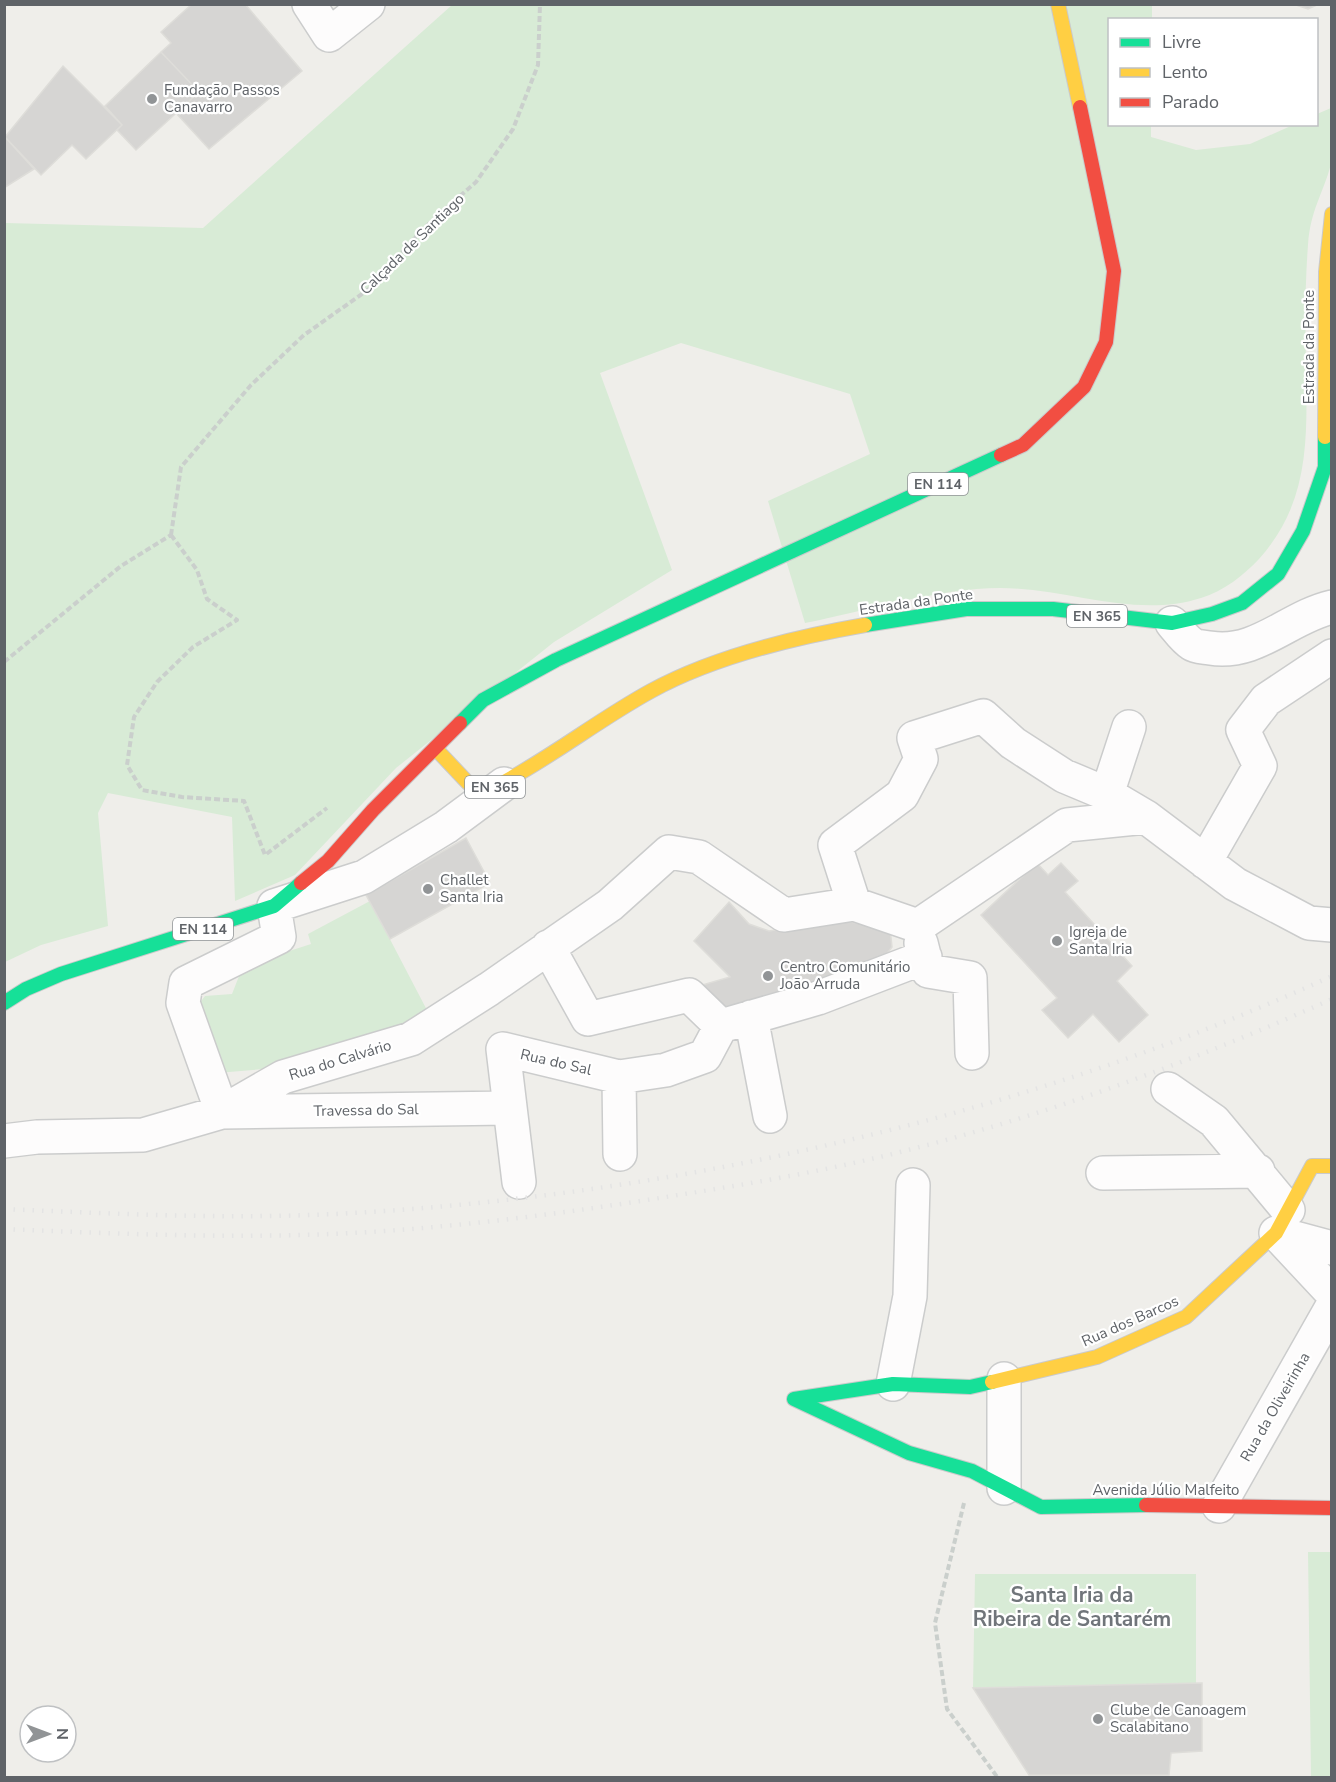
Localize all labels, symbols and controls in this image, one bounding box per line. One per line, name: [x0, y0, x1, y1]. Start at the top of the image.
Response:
legend: [1108, 18, 1318, 126]
text: Livre: [1162, 30, 1201, 54]
text: Lento: [1162, 60, 1208, 84]
place label: Fundação Passos Canavarro: [164, 80, 280, 117]
text: Parado: [1162, 90, 1219, 114]
marker: Fundação Passos Canavarro: [145, 92, 159, 106]
street label: Calçada de Santiago: [356, 189, 468, 299]
street label: Estrada da Ponte: [1299, 290, 1319, 404]
road number: EN 114: [908, 473, 968, 495]
street label: Estrada da Ponte: [858, 584, 974, 620]
road number: EN 365: [1067, 605, 1127, 627]
road number: EN 365: [465, 776, 525, 798]
place label: Challet Santa Iria: [440, 870, 503, 907]
marker: Challet Santa Iria: [421, 882, 435, 896]
road number: EN 114: [173, 918, 233, 940]
place label: Igreja de Santa Iria: [1069, 922, 1132, 959]
marker: Igreja de Santa Iria: [1050, 934, 1064, 948]
place label: Centro Comunitário João Arruda: [779, 957, 910, 994]
marker: Centro Comunitário João Arruda: [761, 969, 775, 983]
street label: Rua do Calvário: [286, 1035, 394, 1085]
street label: Rua do Sal: [518, 1044, 594, 1080]
street label: Travessa do Sal: [313, 1099, 419, 1121]
street label: Rua dos Barcos: [1078, 1291, 1182, 1351]
street label: Rua da Oliveirinha: [1236, 1349, 1314, 1465]
street label: Avenida Júlio Malfeito: [1093, 1480, 1239, 1500]
district label: Santa Iria da Ribeira de Santarém: [973, 1581, 1171, 1633]
place label: Clube de Canoagem Scalabitano: [1110, 1700, 1246, 1737]
north arrow: [18, 1704, 78, 1764]
marker: Clube de Canoagem Scalabitano: [1091, 1712, 1105, 1726]
text: N: [51, 1728, 73, 1740]

